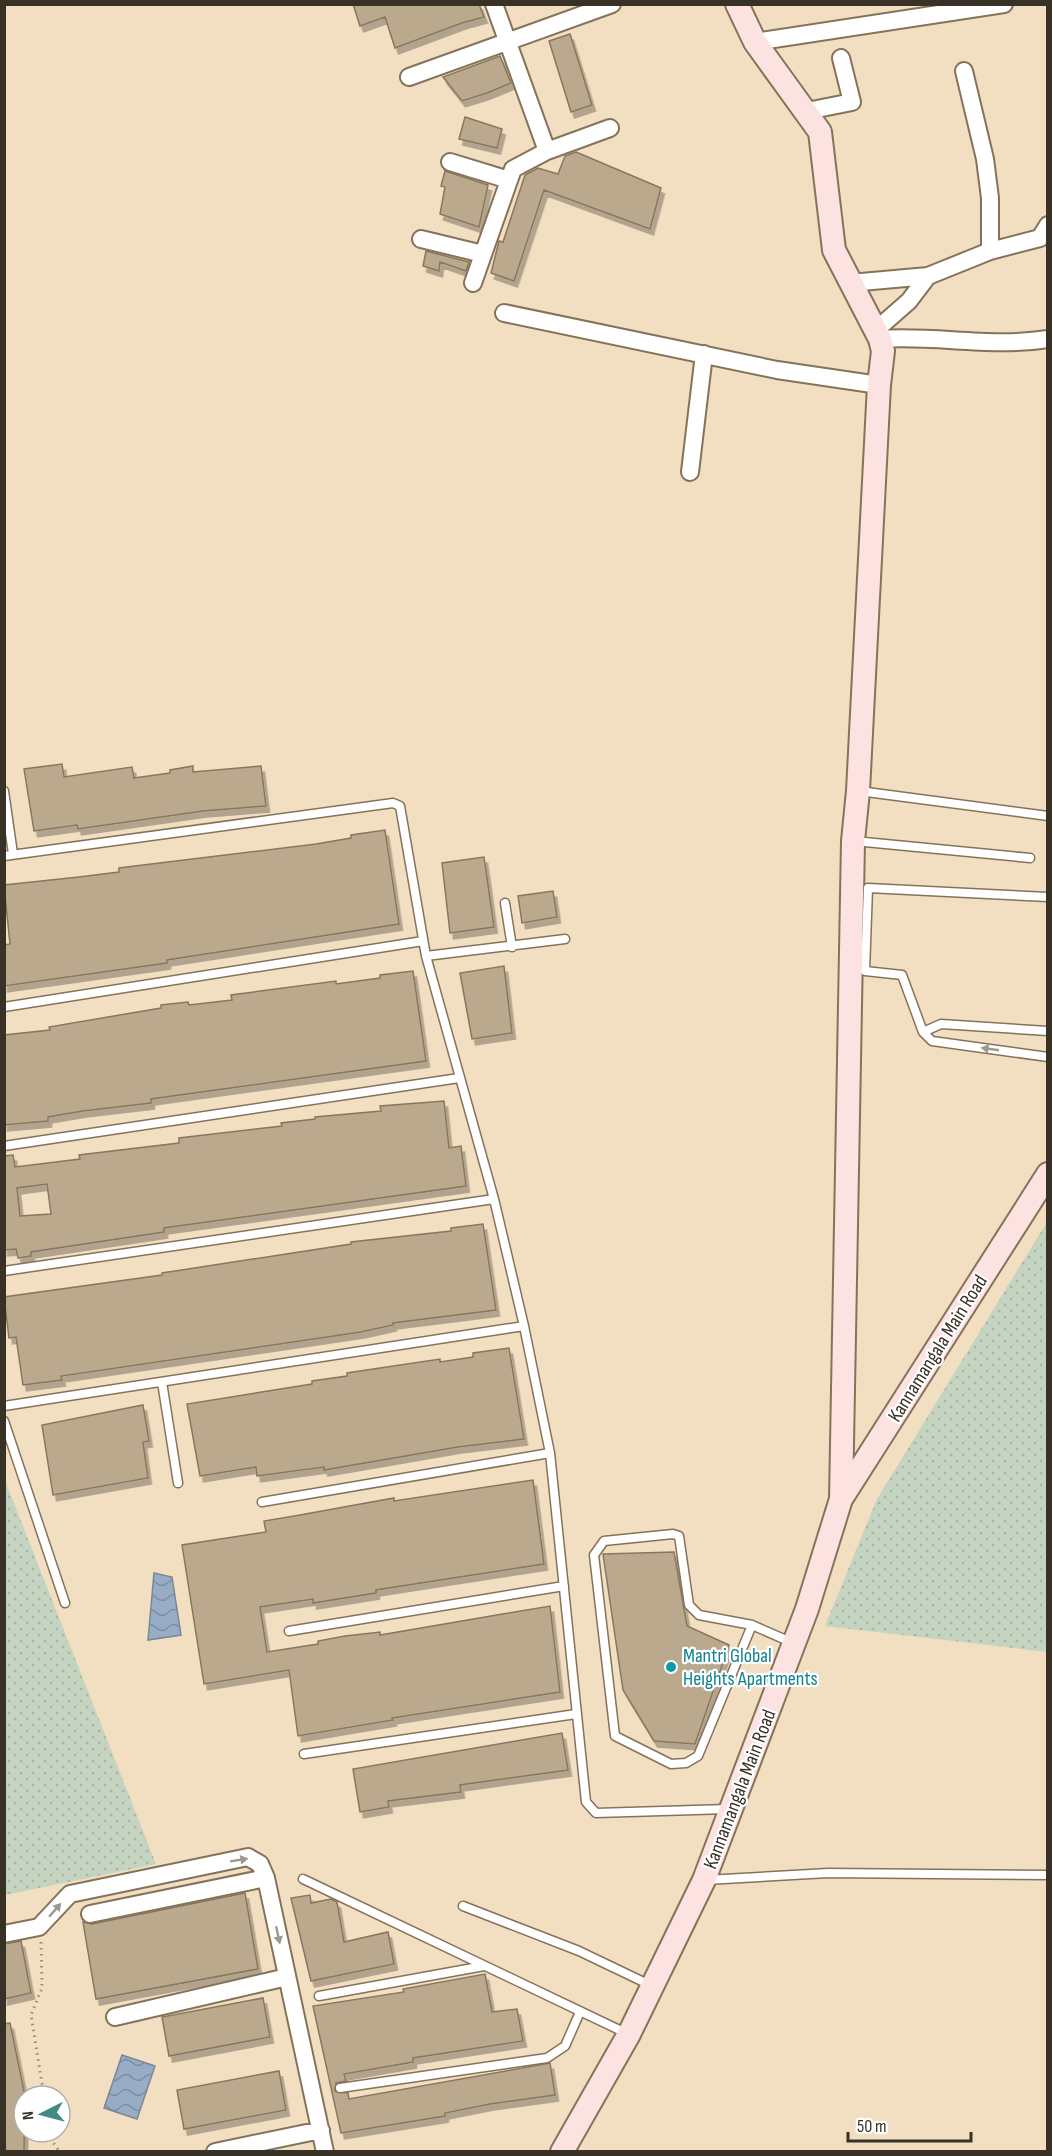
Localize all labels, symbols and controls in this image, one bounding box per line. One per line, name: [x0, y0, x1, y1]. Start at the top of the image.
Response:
one-way arrow: [980, 1044, 999, 1053]
street label: Kannamangala Main Road: [883, 1271, 993, 1427]
place label: Mantri Global Heights Apartments: [683, 1644, 818, 1691]
marker: Mantri Global Heights Apartments: [664, 1660, 678, 1674]
street label: Kannamangala Main Road: [698, 1706, 781, 1873]
one-way arrow: [230, 1855, 249, 1864]
one-way arrow: [48, 1903, 62, 1918]
one-way arrow: [274, 1926, 283, 1945]
north arrow: [12, 2084, 72, 2144]
scale bar: [848, 2105, 971, 2143]
text: N: [19, 2110, 38, 2121]
text: 50 m: [857, 2116, 887, 2137]

